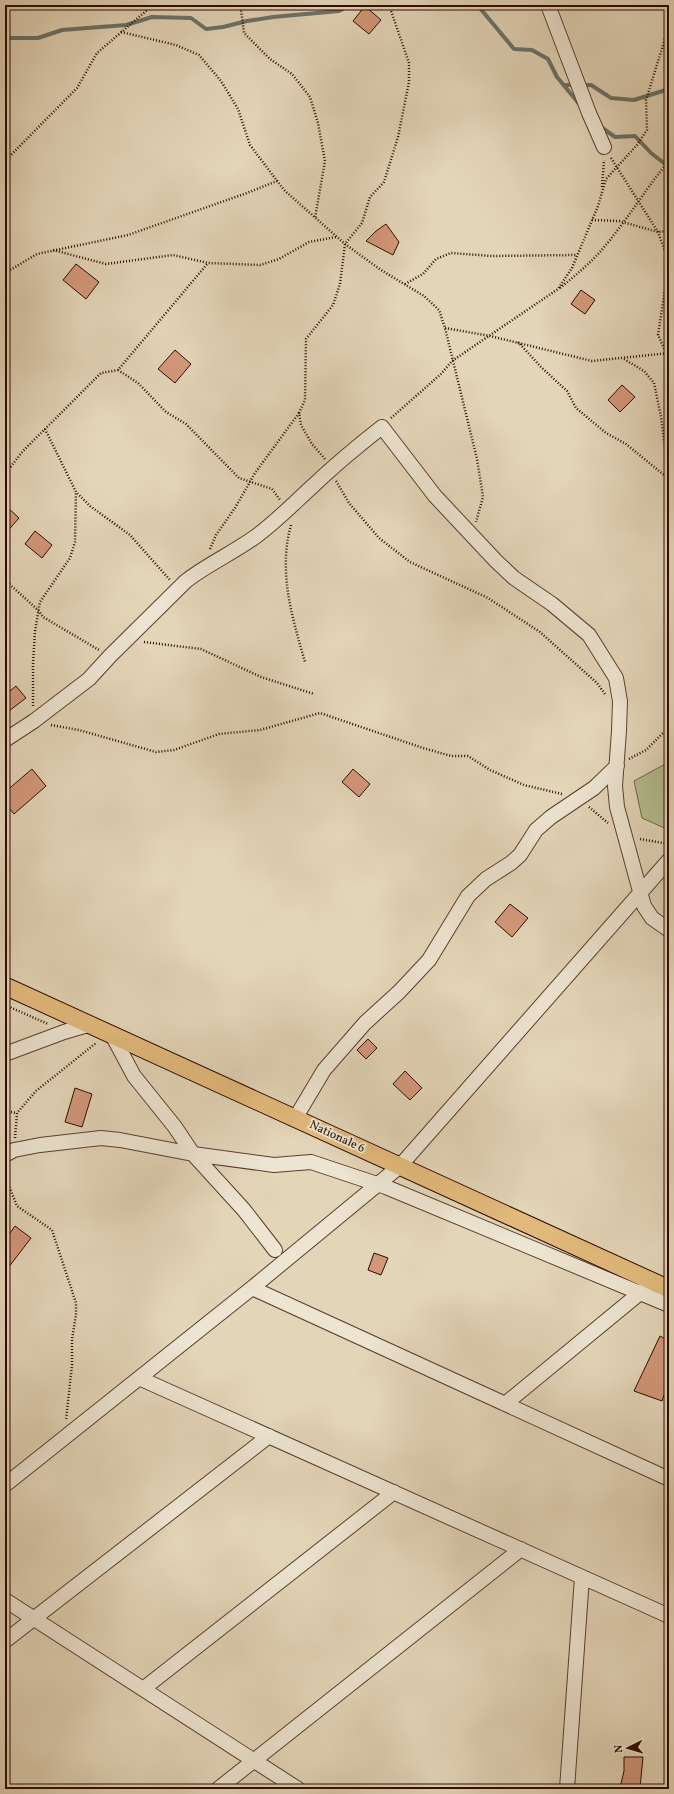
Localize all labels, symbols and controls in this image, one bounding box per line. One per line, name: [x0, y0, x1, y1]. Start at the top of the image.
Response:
street label: Nationale 6: [307, 1117, 367, 1157]
north arrow: [608, 1728, 648, 1768]
text: N: [612, 1744, 627, 1753]

